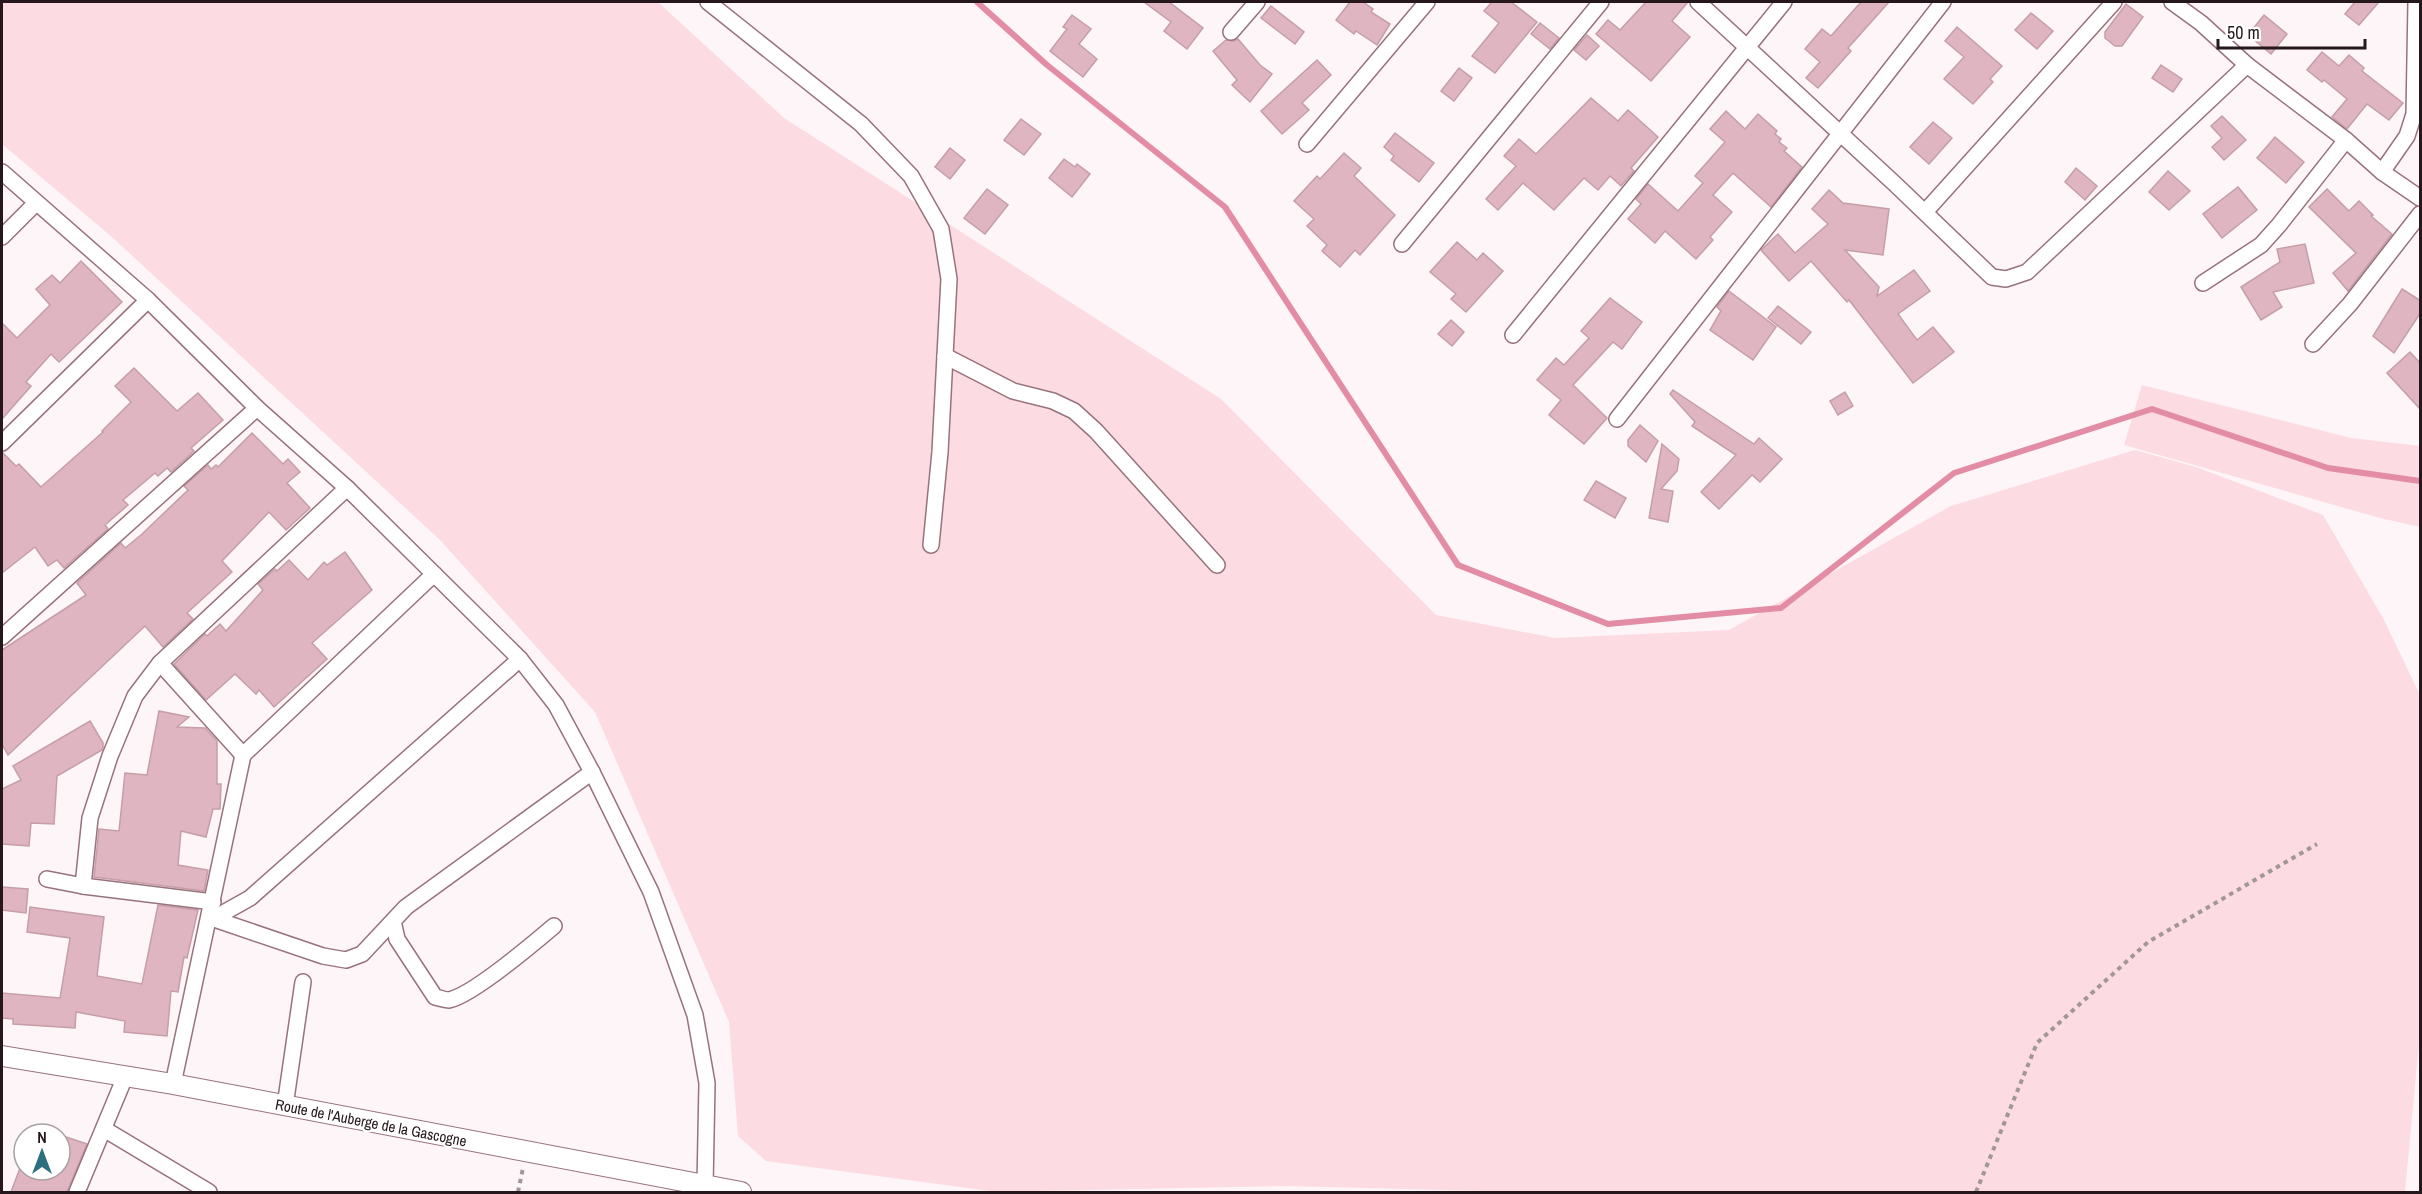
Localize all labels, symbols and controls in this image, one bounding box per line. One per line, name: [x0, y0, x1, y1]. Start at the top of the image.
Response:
scale bar: [2218, 12, 2365, 50]
text: 50 m: [2227, 20, 2260, 45]
street label: Route de l'Auberge de la Gascogne: [274, 1094, 469, 1151]
north arrow: [12, 1122, 72, 1182]
text: N: [37, 1126, 47, 1148]

